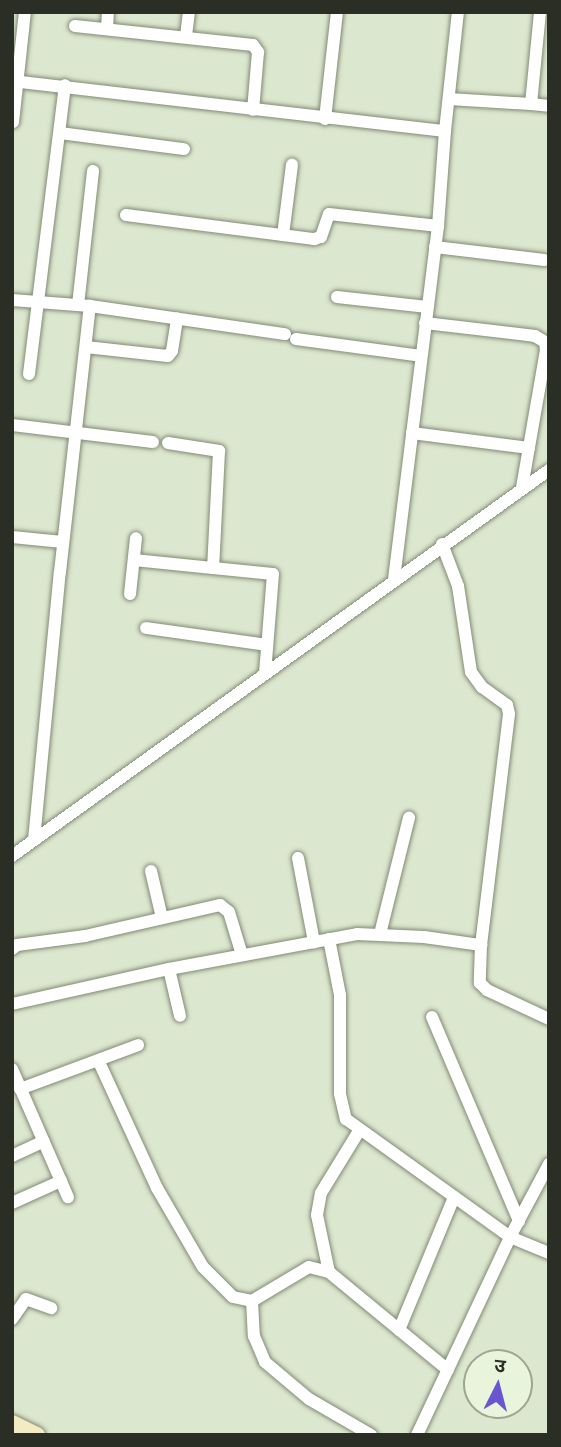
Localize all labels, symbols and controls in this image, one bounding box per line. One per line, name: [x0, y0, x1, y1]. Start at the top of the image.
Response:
north arrow: [463, 1349, 533, 1419]
text: उ: [493, 1354, 507, 1377]

